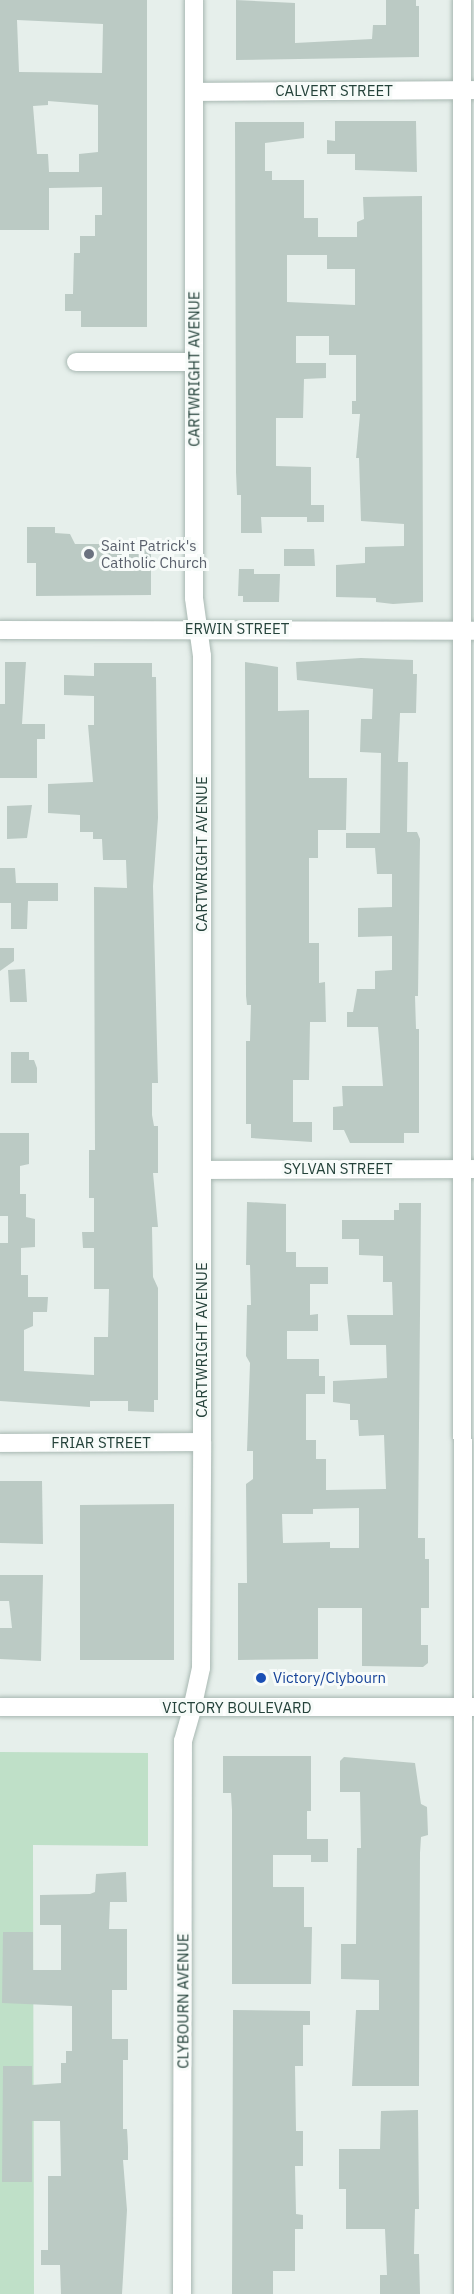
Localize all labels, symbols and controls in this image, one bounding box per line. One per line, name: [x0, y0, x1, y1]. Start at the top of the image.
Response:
street label: CALVERT STREET: [275, 82, 393, 100]
street label: CARTWRIGHT AVENUE: [185, 291, 203, 447]
place label: Saint Patrick's Catholic Church: [101, 536, 207, 571]
marker: Saint Patrick's Catholic Church: [82, 547, 96, 561]
street label: ERWIN STREET: [185, 620, 289, 638]
street label: CARTWRIGHT AVENUE: [193, 776, 211, 932]
street label: SYLVAN STREET: [283, 1160, 393, 1178]
street label: CARTWRIGHT AVENUE: [193, 1262, 211, 1418]
street label: FRIAR STREET: [51, 1434, 151, 1452]
place label: Victory/Clybourn: [273, 1669, 386, 1687]
marker: Victory/Clybourn: [254, 1671, 268, 1685]
street label: VICTORY BOULEVARD: [162, 1699, 312, 1717]
street label: CLYBOURN AVENUE: [174, 1933, 192, 2069]

